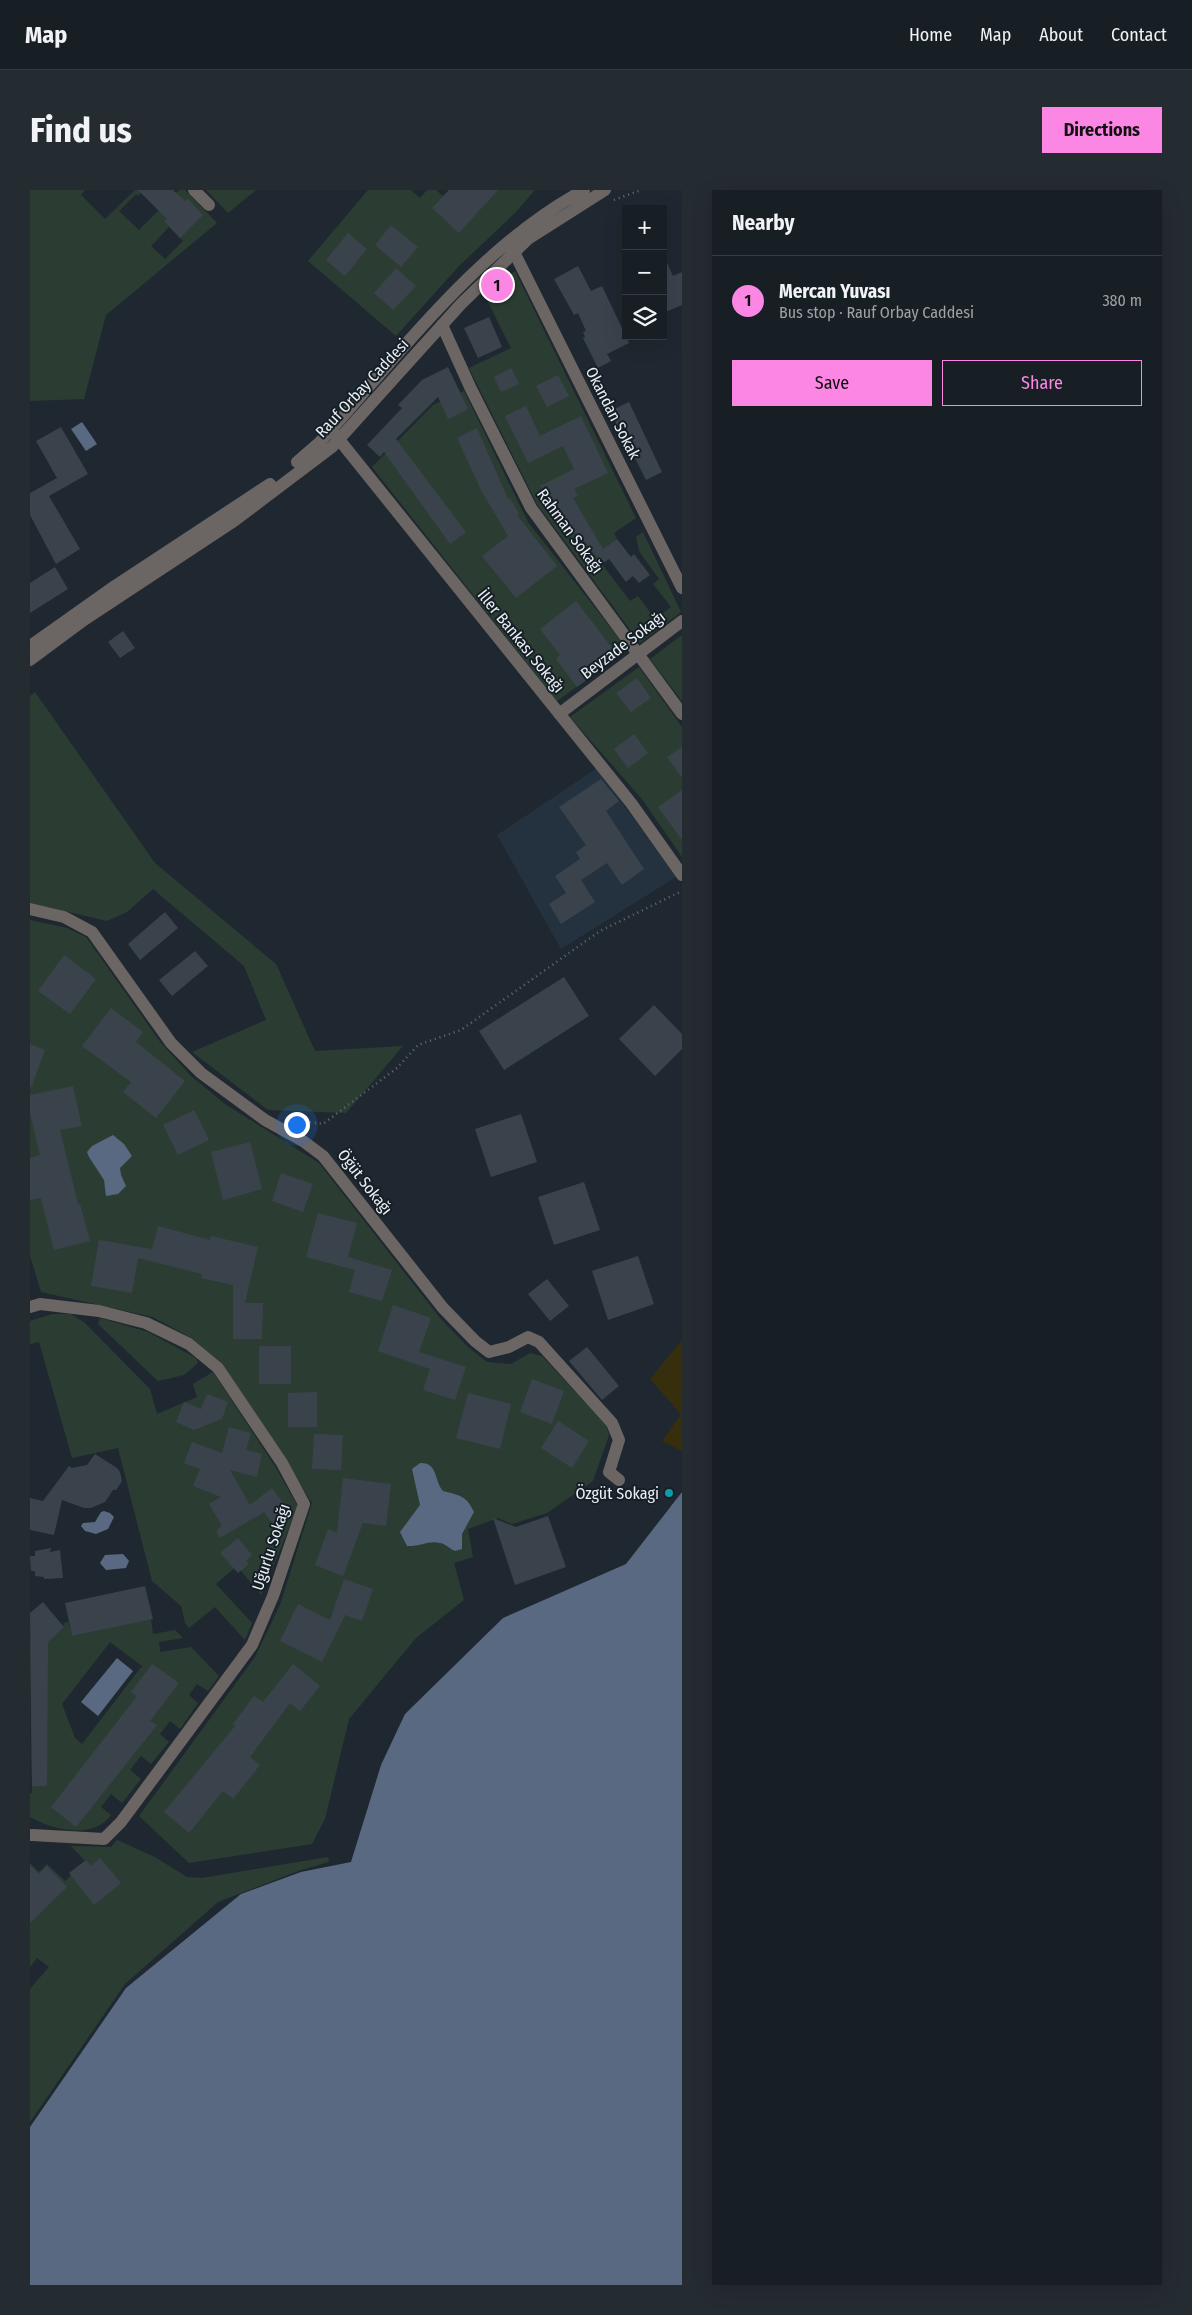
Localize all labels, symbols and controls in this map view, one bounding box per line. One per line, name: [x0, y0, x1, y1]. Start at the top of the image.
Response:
text: Map: [25, 21, 67, 49]
text: Home: [909, 24, 952, 46]
text: Map: [980, 24, 1011, 46]
text: About: [1039, 24, 1083, 46]
text: Contact: [1111, 24, 1167, 46]
button: Directions: [1042, 107, 1162, 153]
text: Find us: [30, 109, 132, 151]
map controls: [622, 205, 667, 340]
button: +: [622, 205, 667, 250]
text: Nearby: [732, 210, 794, 236]
button: −: [622, 250, 667, 295]
pin: 1: [481, 266, 513, 304]
text: Mercan Yuvası: [779, 280, 890, 303]
text: 1: [745, 291, 751, 310]
text: 380 m: [1102, 291, 1142, 310]
button: layers: [622, 295, 667, 340]
text: Bus stop · Rauf Orbay Caddesi: [779, 303, 974, 322]
street label: Rauf Orbay Caddesi: [312, 335, 412, 441]
button: Save: [732, 360, 932, 406]
button: Share: [942, 360, 1142, 406]
street label: Okandan Sokak: [582, 364, 645, 463]
street label: Rahman Sokağı: [533, 485, 607, 577]
street label: İller Bankası Sokağı: [474, 586, 568, 696]
street label: Beyzade Sokağı: [577, 607, 669, 683]
your location: [284, 1112, 310, 1138]
street label: Öğüt Sokağı: [334, 1146, 396, 1218]
place label: Özgüt Sokagi: [575, 1484, 659, 1503]
marker: Özgüt Sokagi: [663, 1487, 675, 1499]
street label: Uğurlu Sokağı: [248, 1501, 294, 1593]

